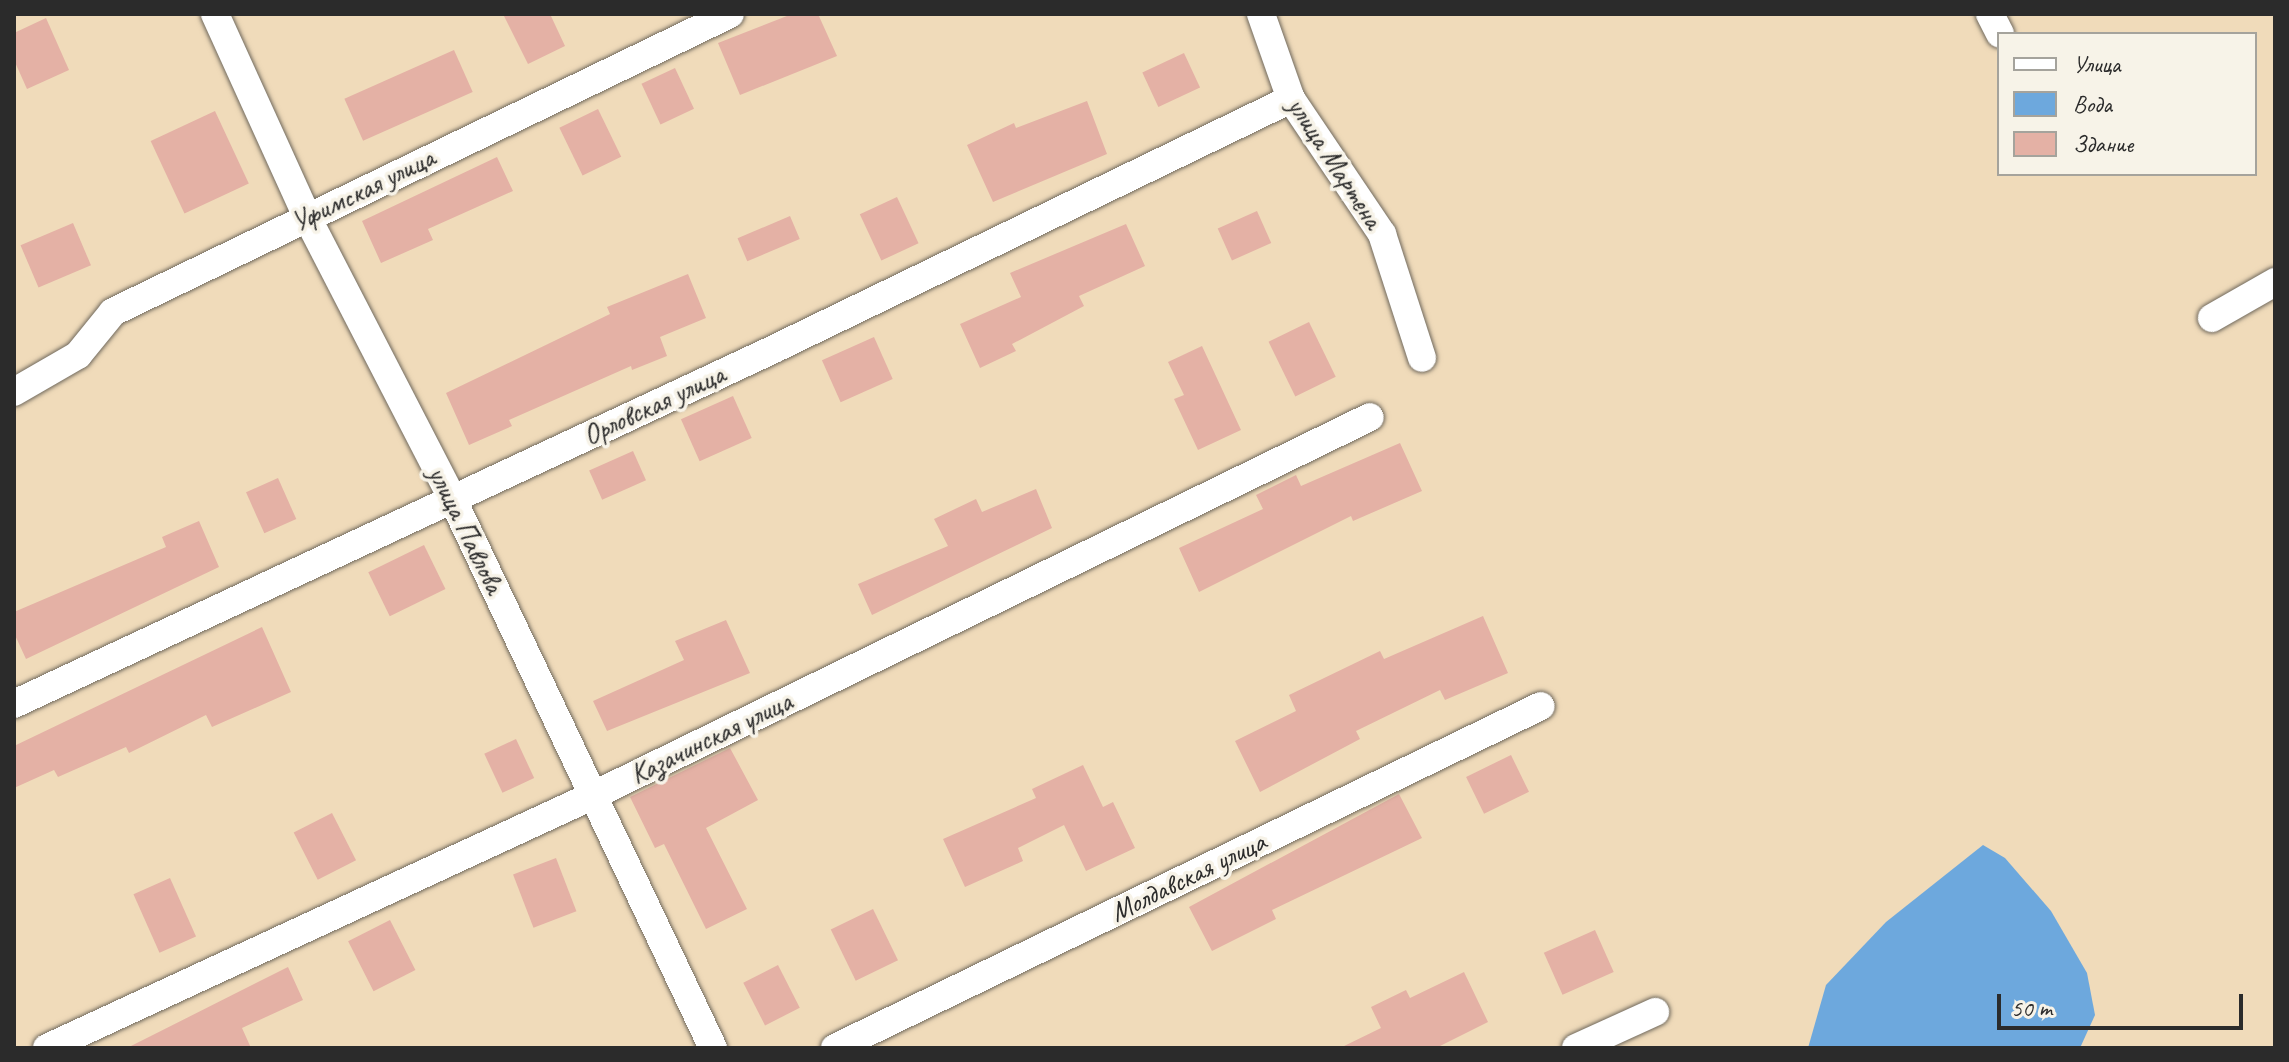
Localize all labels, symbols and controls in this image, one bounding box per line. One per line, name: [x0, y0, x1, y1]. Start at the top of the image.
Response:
legend: [1997, 32, 2257, 176]
text: Улица: [2073, 49, 2121, 79]
text: Вода: [2073, 89, 2112, 119]
street label: улица Мартена: [1279, 90, 1391, 236]
text: Здание: [2073, 129, 2133, 159]
street label: Уфимская улица: [285, 141, 441, 239]
street label: Орловская улица: [578, 358, 730, 452]
street label: улица Павлова: [421, 461, 511, 599]
street label: Казачинская улица: [624, 684, 798, 792]
street label: Молдавская улица: [1104, 825, 1272, 929]
scale bar: [2001, 978, 2247, 1028]
text: 50 m: [2011, 993, 2052, 1023]

